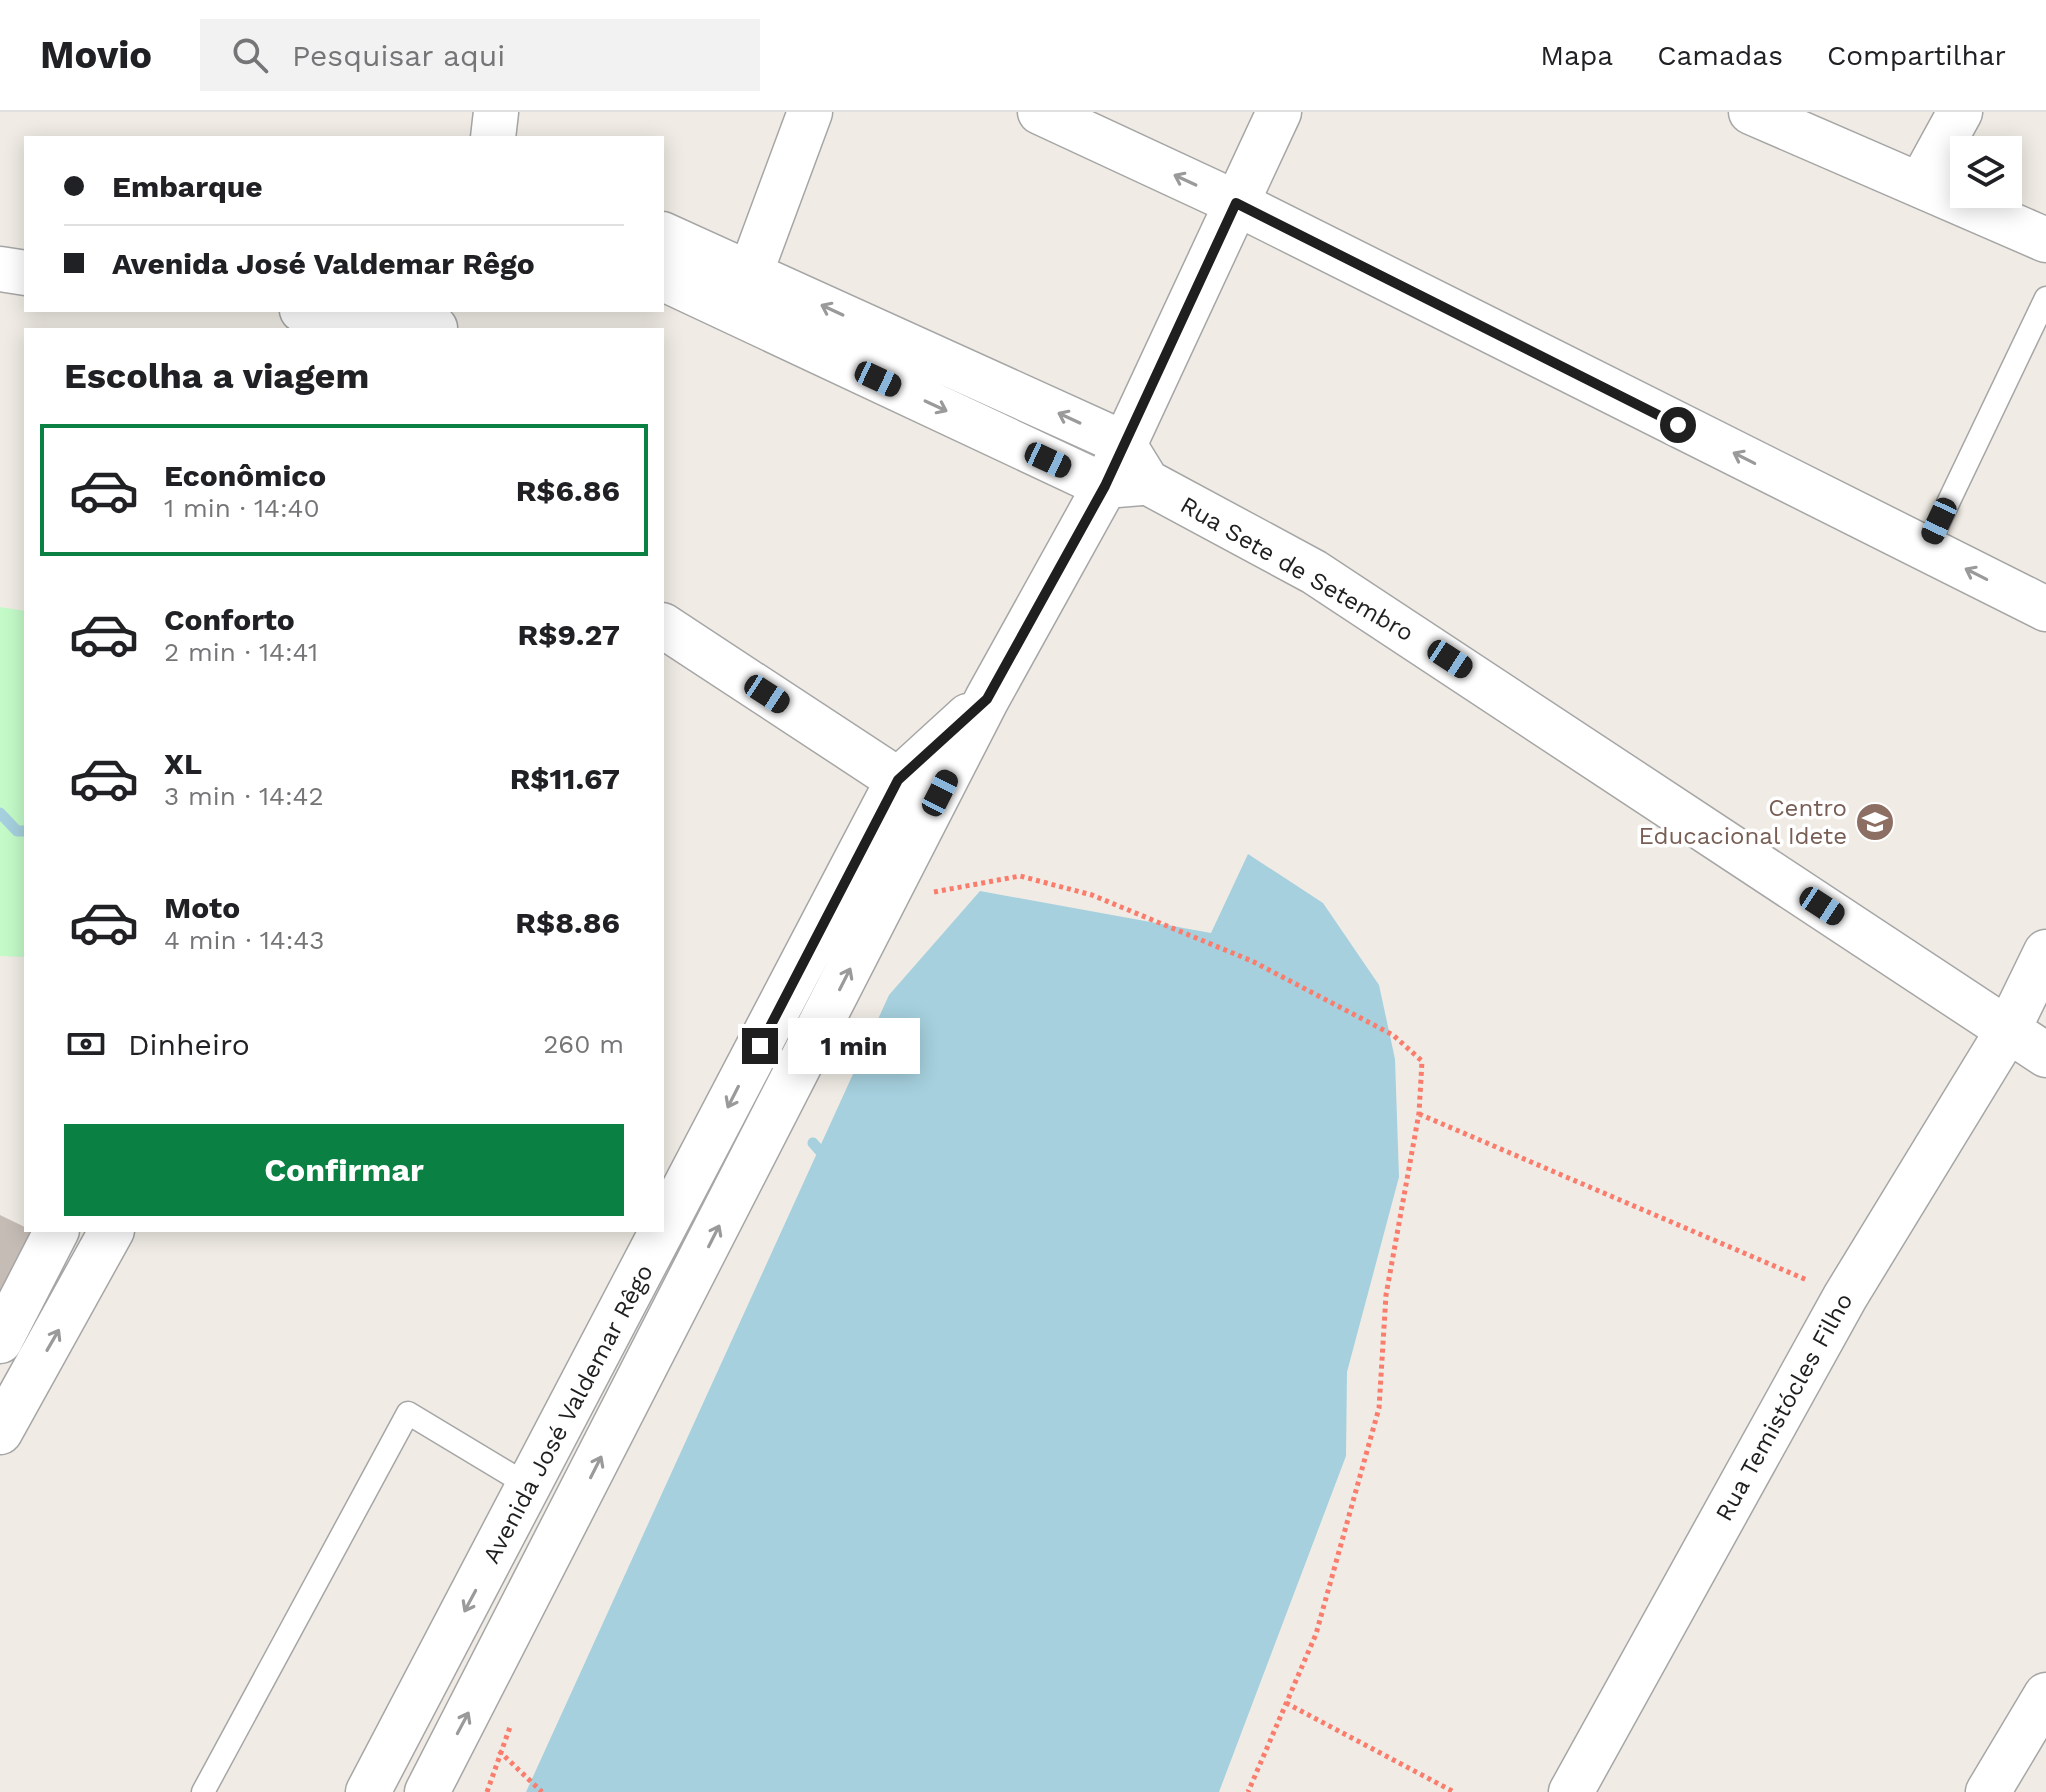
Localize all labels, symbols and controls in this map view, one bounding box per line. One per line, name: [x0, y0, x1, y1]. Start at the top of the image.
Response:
search box: [200, 19, 760, 91]
text: Movio: [40, 33, 152, 77]
icon: search: [228, 33, 272, 77]
text: Pesquisar aqui: [292, 38, 505, 73]
text: Mapa: [1540, 39, 1613, 72]
text: Camadas: [1657, 39, 1783, 72]
text: Compartilhar: [1827, 39, 2006, 72]
map controls: [1950, 136, 2022, 208]
button: layers: [1950, 136, 2022, 208]
text: Embarque: [112, 169, 263, 204]
one-way arrow: [1174, 172, 1198, 187]
text: Avenida José Valdemar Rêgo: [112, 246, 535, 281]
one-way arrow: [820, 302, 844, 317]
text: Escolha a viagem: [64, 355, 369, 397]
car: [851, 358, 905, 400]
one-way arrow: [923, 399, 947, 414]
route start: [1660, 407, 1696, 443]
one-way arrow: [1057, 410, 1081, 425]
car: [1021, 439, 1075, 481]
one-way arrow: [1732, 450, 1756, 465]
icon: car: [68, 454, 140, 526]
text: Econômico: [164, 458, 326, 493]
text: R$6.86: [516, 473, 620, 508]
street label: Rua Sete de Setembro: [1176, 491, 1418, 647]
text: 1 min · 14:40: [164, 493, 320, 523]
car: [1918, 494, 1960, 548]
one-way arrow: [1965, 566, 1989, 582]
icon: car: [68, 598, 140, 670]
text: Conforto: [164, 602, 295, 637]
text: R$9.27: [518, 617, 620, 652]
car: [1423, 636, 1477, 682]
text: 2 min · 14:41: [164, 637, 318, 667]
car: [740, 671, 794, 717]
icon: car: [68, 742, 140, 814]
text: XL: [164, 746, 202, 781]
text: R$11.67: [510, 761, 620, 796]
car: [918, 766, 962, 820]
text: 3 min · 14:42: [164, 781, 324, 811]
place label: Centro Educacional Idete: [1639, 794, 1847, 850]
school or university icon: Centro Educacional Idete: [1854, 801, 1896, 843]
car: [1795, 883, 1849, 929]
icon: car: [68, 886, 140, 958]
text: Moto: [164, 890, 240, 925]
text: R$8.86: [515, 905, 620, 940]
text: 4 min · 14:43: [164, 925, 324, 955]
one-way arrow: [838, 968, 853, 992]
callout: 1 min: [788, 1018, 920, 1074]
icon: cash: [64, 1022, 108, 1066]
text: Dinheiro: [128, 1027, 250, 1062]
route end: [742, 1028, 778, 1064]
text: 260 m: [543, 1029, 624, 1059]
text: 1 min: [821, 1031, 887, 1061]
one-way arrow: [724, 1085, 740, 1109]
button: Confirmar: [64, 1124, 624, 1216]
one-way arrow: [707, 1224, 722, 1248]
street label: Avenida José Valdemar Rêgo: [477, 1260, 659, 1568]
street label: Rua Temistócles Filho: [1710, 1288, 1858, 1526]
one-way arrow: [45, 1329, 61, 1352]
one-way arrow: [588, 1456, 604, 1480]
one-way arrow: [462, 1589, 478, 1612]
one-way arrow: [455, 1711, 471, 1735]

